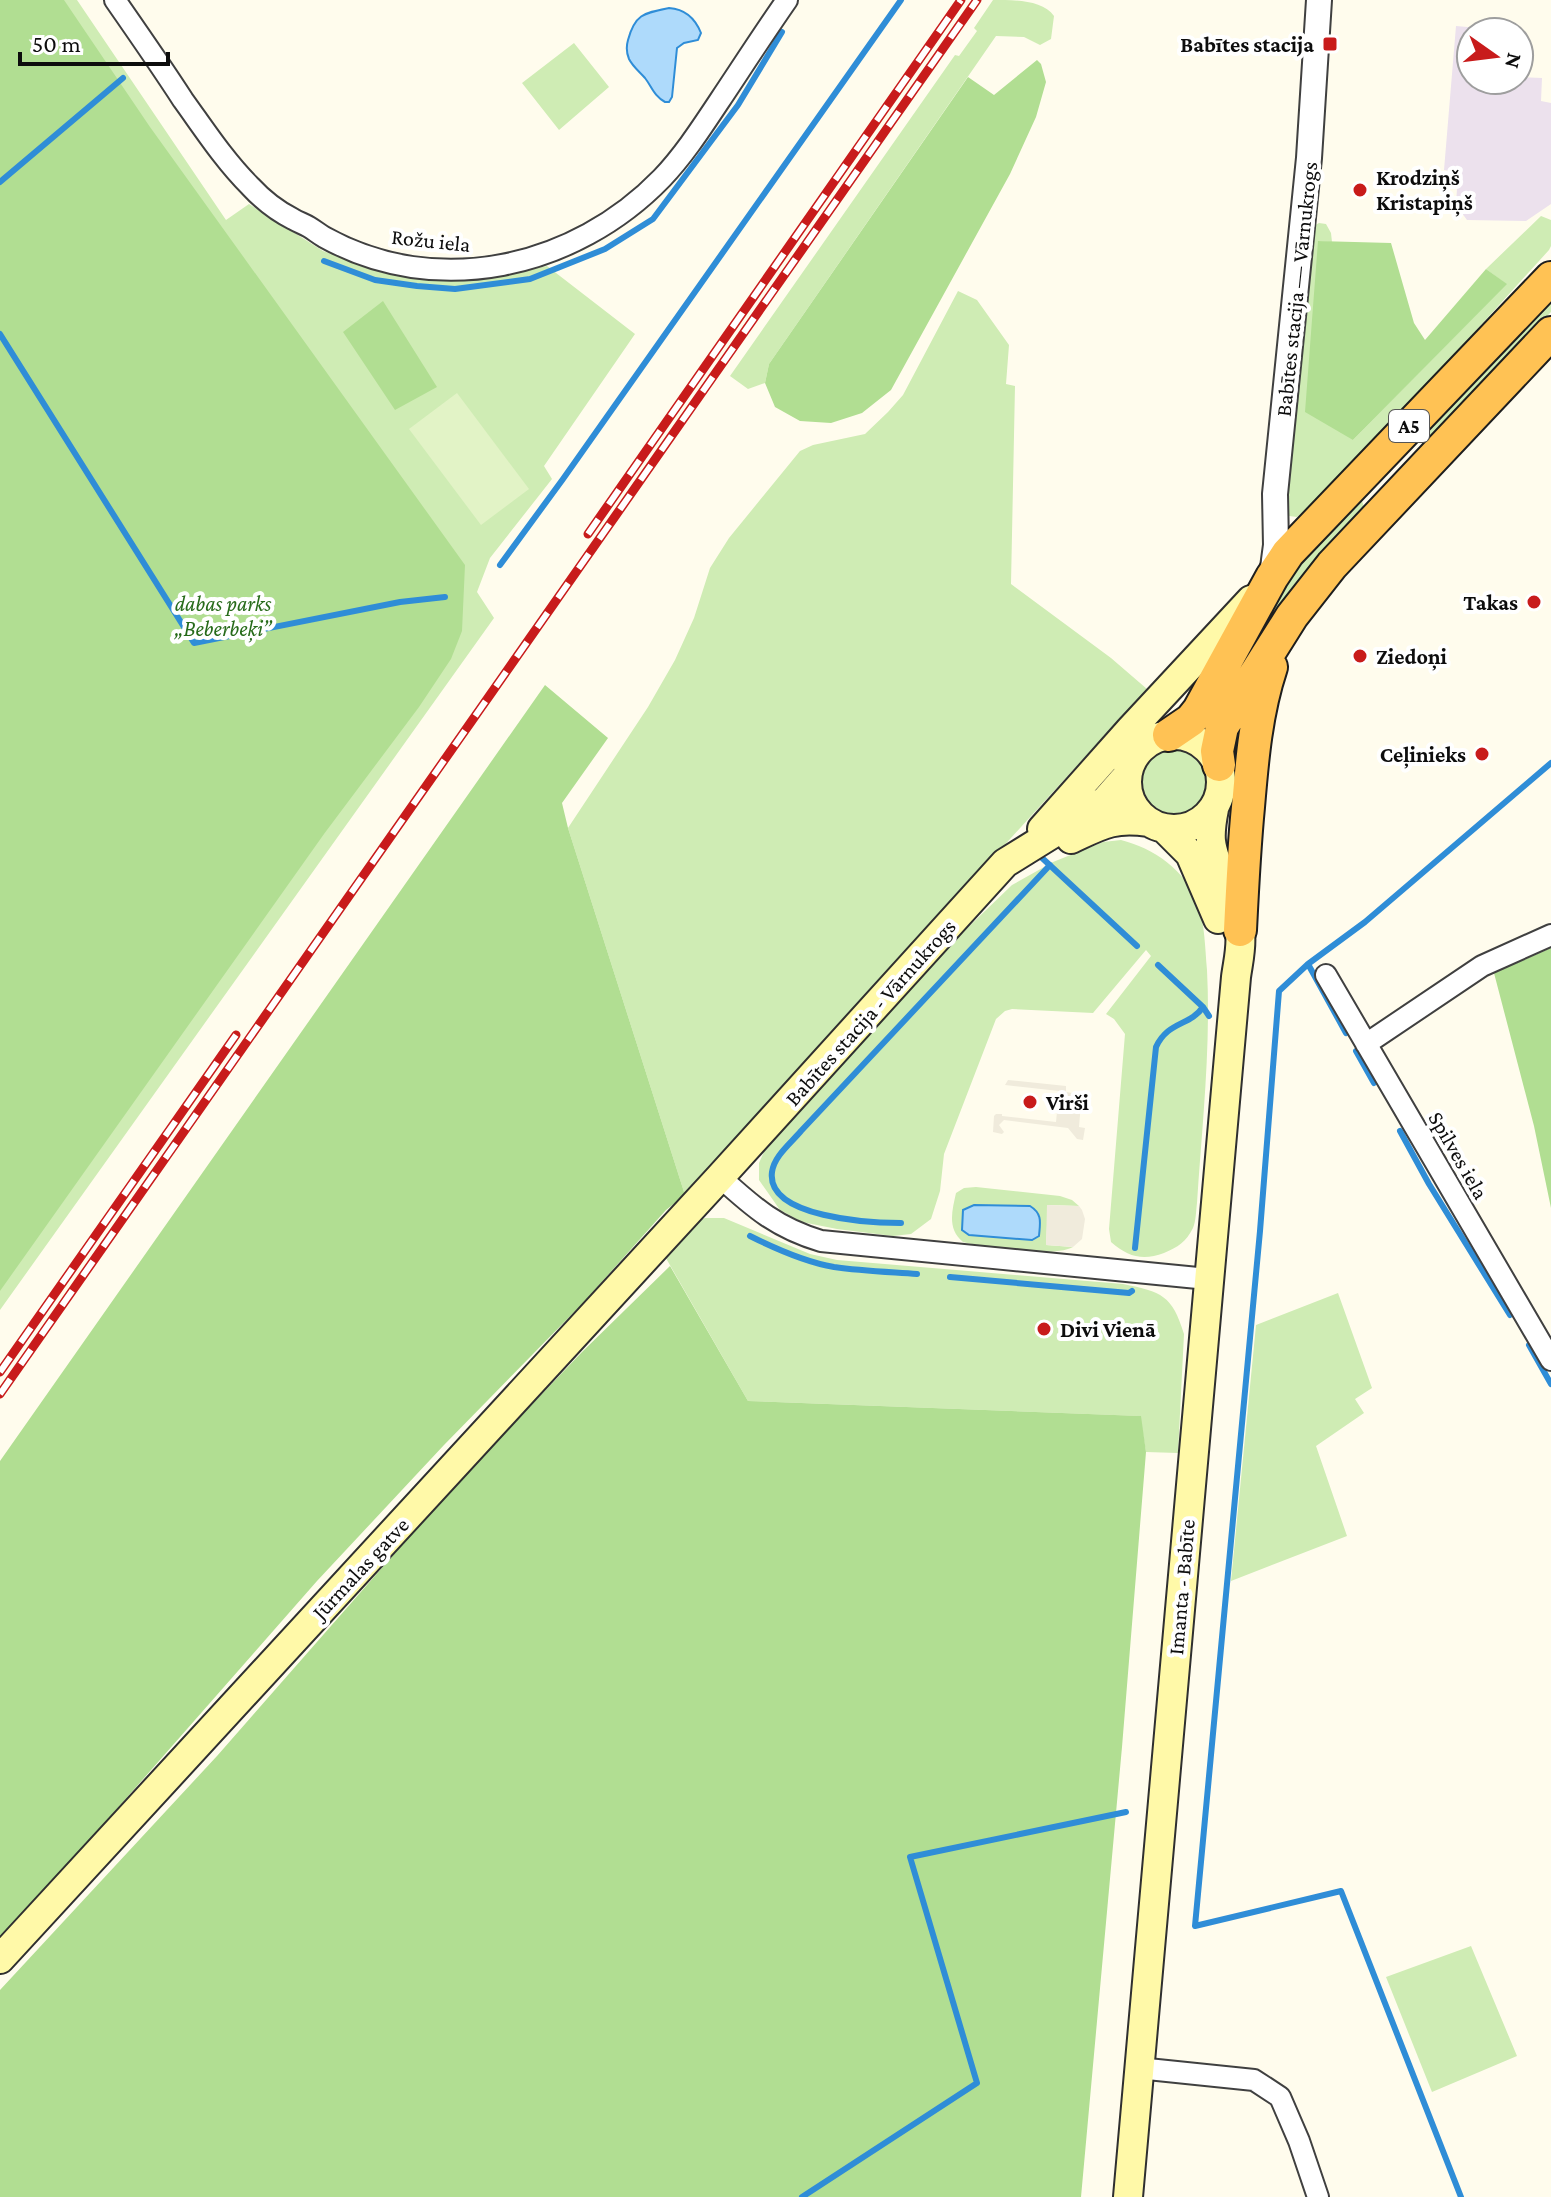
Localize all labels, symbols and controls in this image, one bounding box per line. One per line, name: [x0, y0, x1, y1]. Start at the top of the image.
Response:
scale bar: [20, 16, 168, 66]
north arrow: [1455, 16, 1535, 96]
text: 50 m: [32, 30, 81, 57]
place label: Babītes stacija: [1180, 32, 1314, 57]
marker: Babītes stacija: [1321, 35, 1339, 53]
text: N: [1500, 50, 1528, 71]
street label: Babītes stacija — Vārnukrogs: [1271, 160, 1322, 418]
place label: Krodziņš Kristapiņš: [1376, 165, 1473, 217]
marker: Krodziņš Kristapiņš: [1351, 181, 1369, 199]
street label: Rožu iela: [390, 224, 472, 257]
road number: A5: [1389, 410, 1429, 442]
place label: Takas: [1463, 590, 1518, 615]
park label: dabas parks „Beberbeķi”: [173, 591, 272, 643]
marker: Takas: [1525, 593, 1543, 611]
place label: Ziedoņi: [1376, 644, 1448, 671]
marker: Ziedoņi: [1351, 647, 1369, 665]
place label: Ceļinieks: [1380, 742, 1466, 769]
marker: Ceļinieks: [1473, 745, 1491, 763]
street label: Babītes stacija - Vārnukrogs: [780, 914, 961, 1111]
place label: Virši: [1045, 1090, 1090, 1115]
marker: Virši: [1021, 1093, 1039, 1111]
street label: Spilves iela: [1423, 1107, 1494, 1204]
place label: Divi Vienā: [1060, 1317, 1156, 1342]
marker: Divi Vienā: [1035, 1320, 1053, 1338]
street label: Jūrmalas gatve: [305, 1512, 414, 1626]
street label: Imanta - Babīte: [1163, 1518, 1200, 1656]

